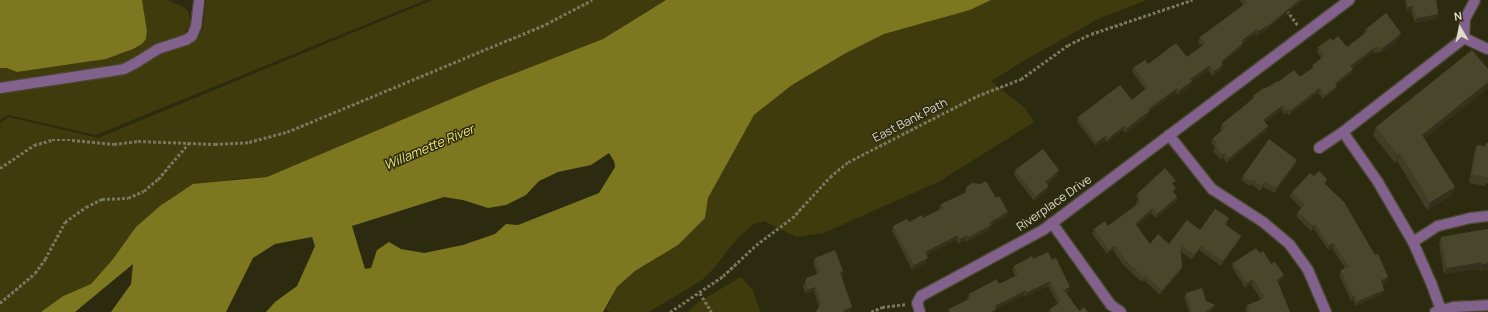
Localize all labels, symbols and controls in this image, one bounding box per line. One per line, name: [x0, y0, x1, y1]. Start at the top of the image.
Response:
north arrow: [1440, 8, 1480, 48]
text: N: [1453, 8, 1463, 24]
street label: East Bank Path: [870, 95, 950, 145]
water label: Willamette River: [382, 121, 476, 173]
street label: Riverplace Drive: [1014, 172, 1094, 234]

